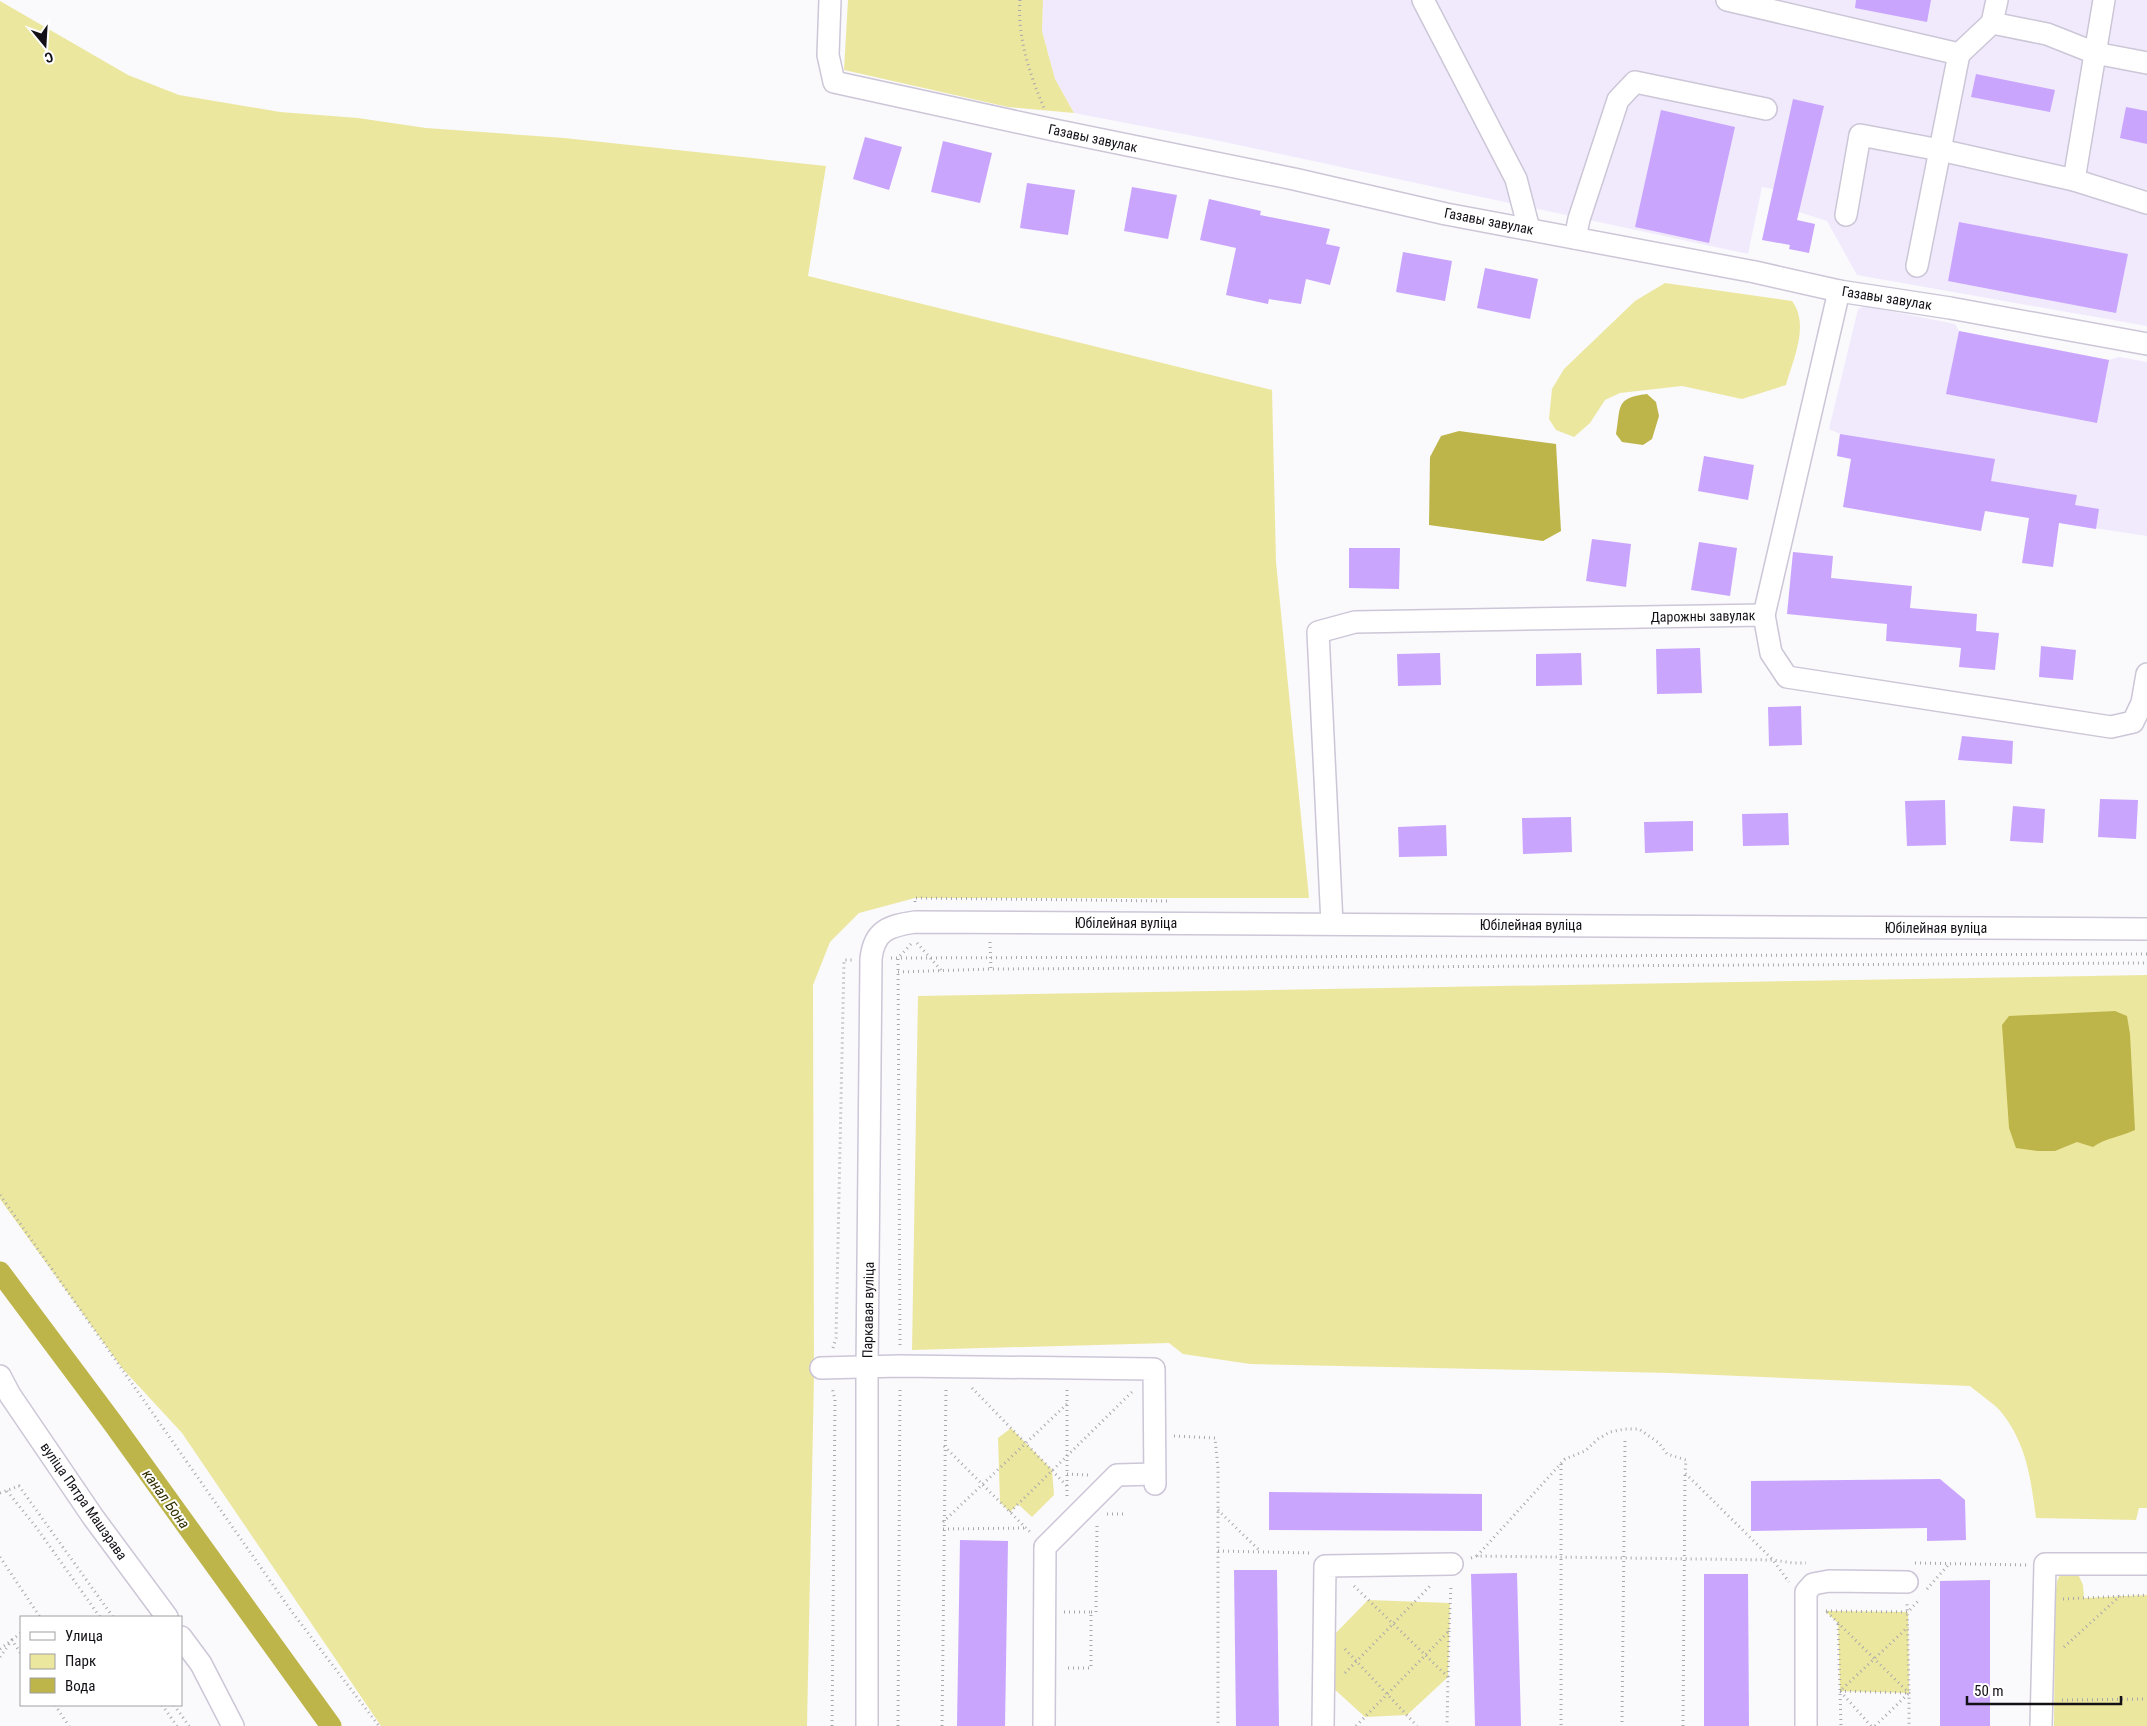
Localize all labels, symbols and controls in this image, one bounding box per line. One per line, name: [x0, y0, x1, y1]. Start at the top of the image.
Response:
north arrow: [20, 20, 70, 70]
text: С: [43, 49, 55, 66]
street label: Газавы завулак: [1047, 121, 1139, 155]
street label: Газавы завулак: [1443, 204, 1535, 238]
street label: Газавы завулак: [1841, 283, 1933, 313]
street label: Дарожны завулак: [1650, 607, 1756, 625]
street label: Юбілейная вуліца: [1075, 915, 1177, 931]
street label: Юбілейная вуліца: [1480, 917, 1582, 933]
street label: Юбілейная вуліца: [1885, 920, 1987, 936]
street label: Паркавая вуліца: [859, 1262, 877, 1358]
street label: вуліца Пятра Машэрава: [37, 1439, 131, 1563]
water label: канал Бона: [138, 1466, 194, 1532]
legend: [20, 1616, 182, 1706]
text: Улица: [65, 1627, 103, 1645]
text: Парк: [65, 1652, 96, 1670]
scale bar: [1967, 1674, 2121, 1706]
text: Вода: [65, 1677, 95, 1695]
text: 50 m: [1974, 1682, 2004, 1700]

